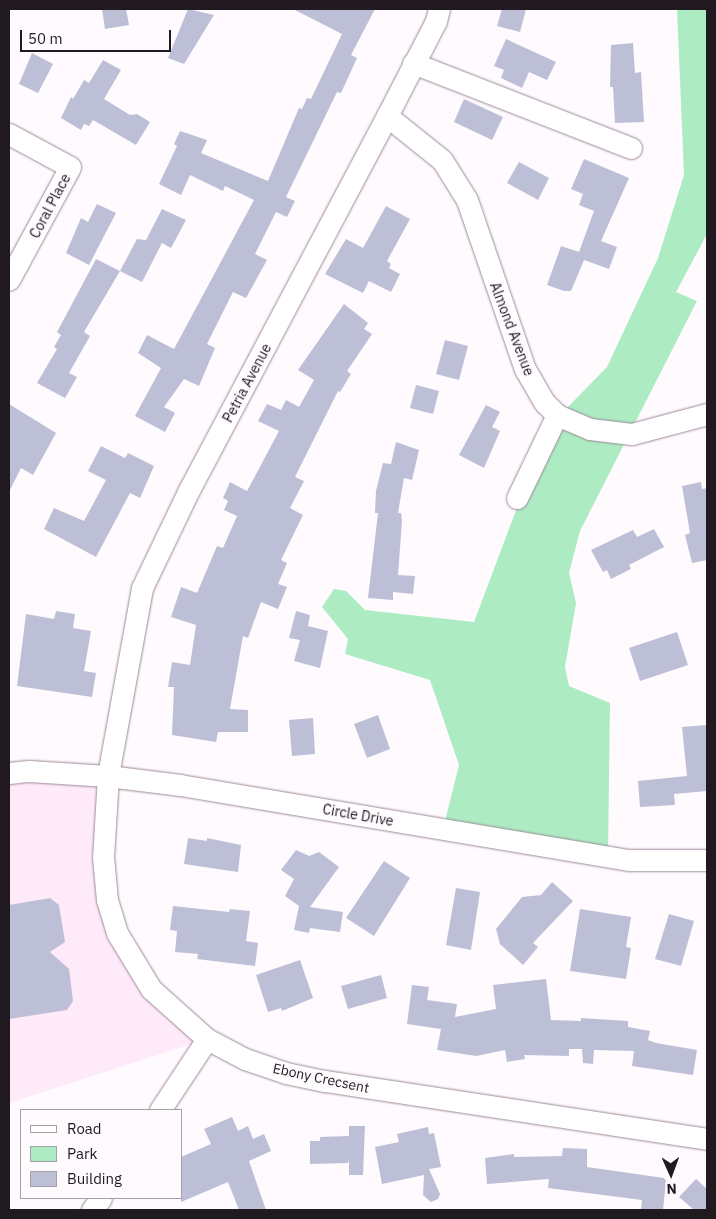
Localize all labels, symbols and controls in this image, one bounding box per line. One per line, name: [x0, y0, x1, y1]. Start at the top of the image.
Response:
scale bar: [22, 20, 174, 52]
text: 50 m: [28, 29, 63, 48]
street label: Coral Place: [26, 171, 74, 241]
street label: Almond Avenue: [486, 280, 538, 378]
street label: Petria Avenue: [219, 341, 275, 425]
street label: Circle Drive: [321, 801, 395, 829]
street label: Ebony Crecsent: [271, 1060, 371, 1096]
legend: [20, 1109, 182, 1199]
text: Road: [67, 1119, 102, 1138]
text: Park: [67, 1144, 97, 1163]
north arrow: [646, 1149, 696, 1199]
text: Building: [67, 1169, 122, 1188]
text: N: [666, 1180, 677, 1198]

